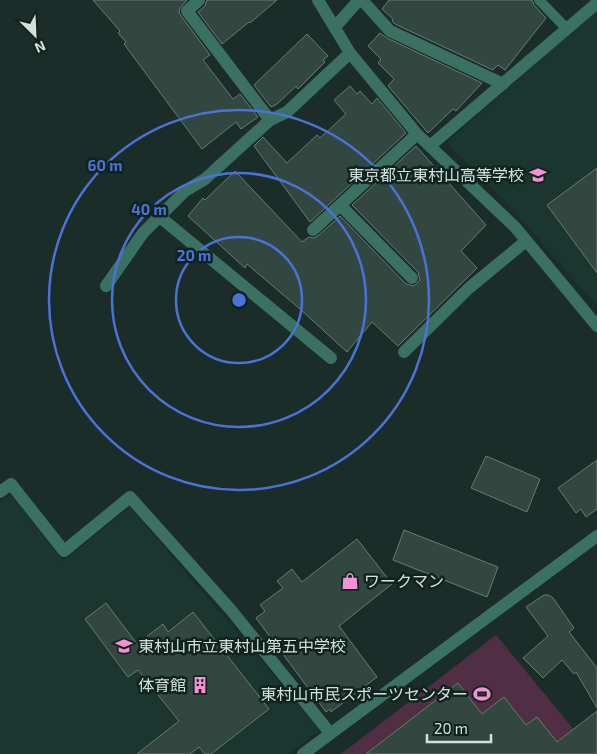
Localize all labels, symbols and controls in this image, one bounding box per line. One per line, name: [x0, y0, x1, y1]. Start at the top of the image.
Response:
north arrow: [10, 10, 60, 60]
text: N: [32, 38, 49, 57]
text: 60 m: [88, 156, 122, 174]
place label: 東京都立東村山高等学校: [348, 165, 524, 184]
school or university icon: 東京都立東村山高等学校: [528, 165, 548, 185]
text: 40 m: [131, 200, 167, 218]
text: 20 m: [177, 246, 211, 264]
centre of rings: [230, 291, 248, 309]
shop icon: ワークマン: [340, 571, 360, 591]
place label: ワークマン: [364, 571, 444, 590]
school or university icon: 東村山市立東村山第五中学校: [114, 636, 134, 656]
place label: 東村山市立東村山第五中学校: [138, 636, 346, 655]
place label: 体育館: [138, 675, 186, 694]
building icon: 体育館: [190, 675, 210, 695]
place label: 東村山市民スポーツセンター: [260, 684, 468, 703]
sports icon: 東村山市民スポーツセンター: [472, 684, 492, 704]
scale bar: [427, 712, 491, 744]
text: 20 m: [434, 719, 468, 737]

